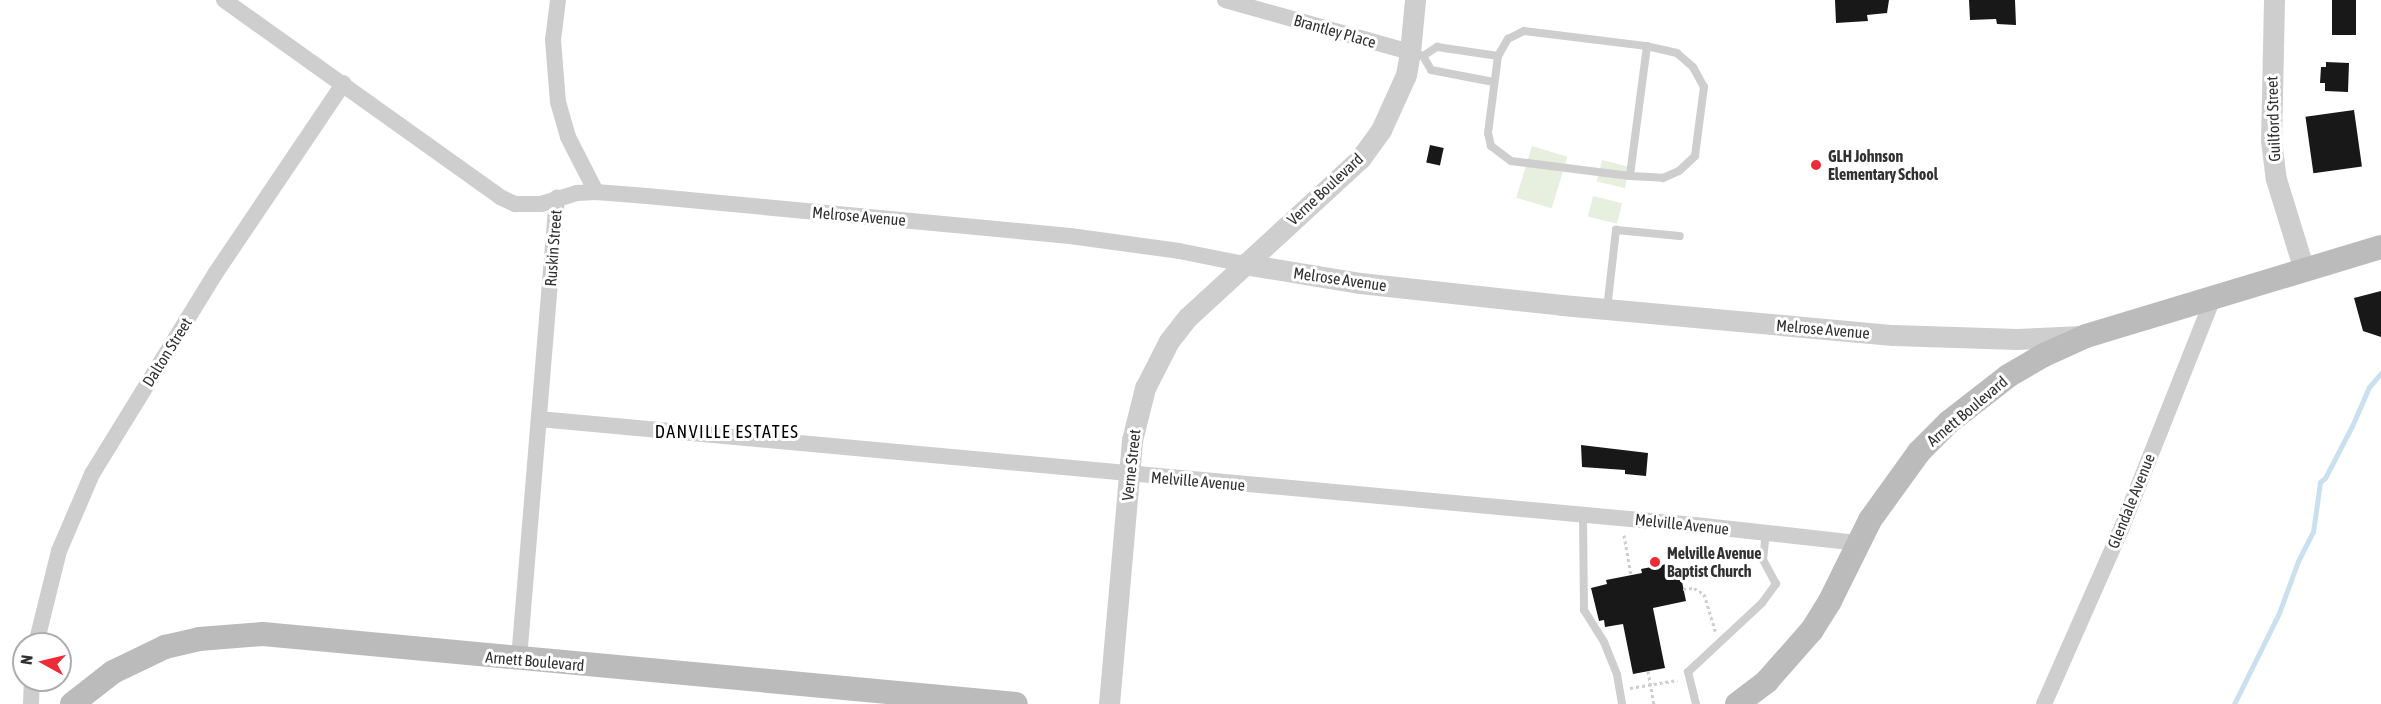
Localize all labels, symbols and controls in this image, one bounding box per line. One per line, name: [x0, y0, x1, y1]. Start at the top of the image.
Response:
street label: Brantley Place: [1292, 10, 1378, 52]
street label: Guilford Street: [2262, 76, 2284, 162]
place label: GLH Johnson Elementary School: [1828, 146, 1938, 184]
street label: Verne Boulevard: [1283, 149, 1367, 229]
marker: GLH Johnson Elementary School: [1809, 158, 1823, 172]
street label: Melrose Avenue: [811, 202, 907, 230]
street label: Ruskin Street: [541, 209, 565, 287]
street label: Melrose Avenue: [1292, 263, 1388, 295]
street label: Dalton Street: [138, 314, 196, 390]
street label: Melrose Avenue: [1775, 315, 1871, 343]
street label: Arnett Boulevard: [1923, 372, 2011, 450]
district label: DANVILLE ESTATES: [655, 421, 799, 443]
street label: Verne Street: [1118, 428, 1144, 502]
street label: Glendale Avenue: [2103, 451, 2159, 551]
street label: Melville Avenue: [1150, 467, 1246, 495]
street label: Melville Avenue: [1634, 510, 1730, 538]
place label: Melville Avenue Baptist Church: [1667, 543, 1761, 581]
marker: Melville Avenue Baptist Church: [1648, 555, 1662, 569]
north arrow: [12, 632, 72, 692]
street label: Arnett Boulevard: [485, 647, 585, 675]
text: N: [17, 654, 36, 666]

